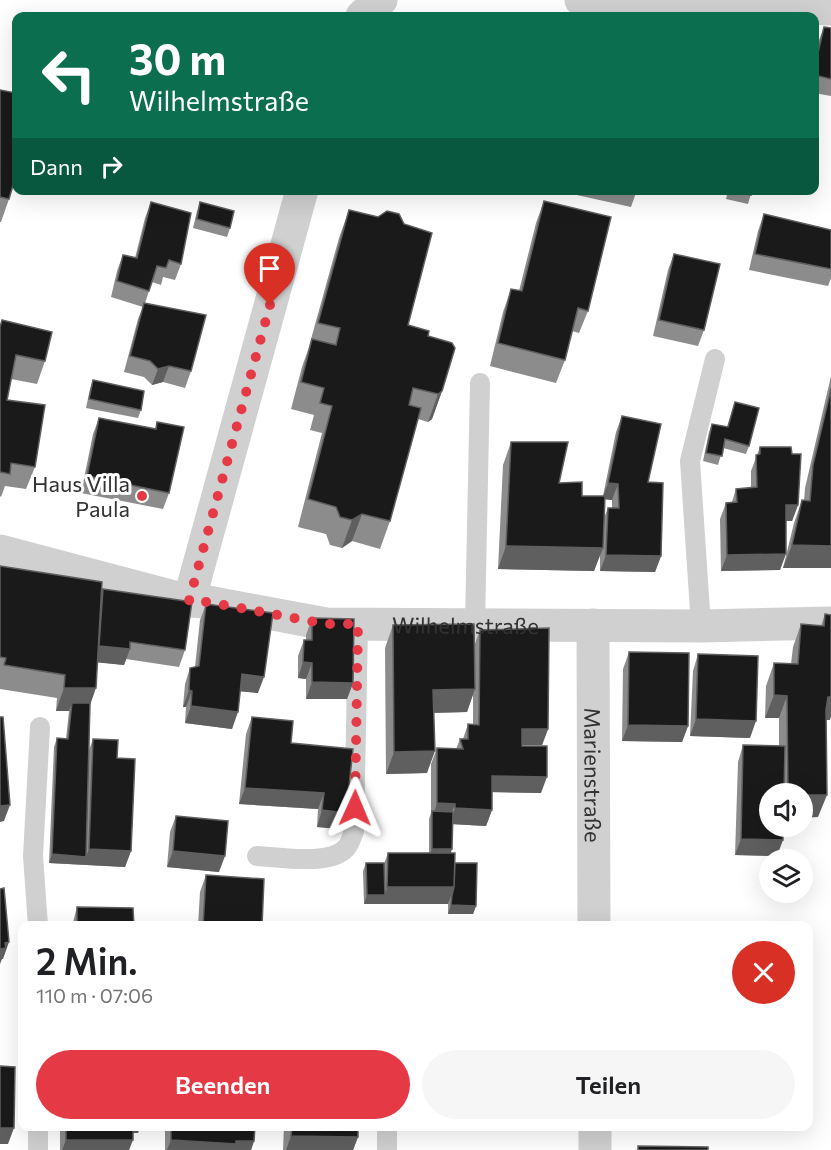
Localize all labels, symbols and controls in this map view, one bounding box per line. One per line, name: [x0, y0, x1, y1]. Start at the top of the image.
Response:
text: 30 m: [129, 32, 226, 84]
icon: left: [30, 36, 108, 114]
text: Wilhelmstraße: [129, 84, 309, 117]
icon: right: [95, 150, 128, 183]
text: Dann: [30, 153, 83, 180]
pin: [244, 243, 295, 305]
icon: arrive: [253, 252, 286, 285]
place label: Haus Villa Paula: [32, 470, 130, 522]
marker: Haus Villa Paula: [135, 489, 149, 503]
street label: Wilhelmstraße: [392, 611, 539, 639]
street label: Marienstraße: [580, 707, 607, 843]
position arrow: [323, 776, 387, 840]
map controls: [759, 783, 813, 903]
button: sound: [759, 783, 813, 837]
button: layers: [759, 849, 813, 903]
text: 2 Min.: [36, 938, 138, 982]
button: close: [732, 941, 795, 1004]
text: 110 m · 07:06: [36, 983, 153, 1007]
button: Beenden: [36, 1050, 410, 1119]
button: Teilen: [422, 1050, 795, 1119]

